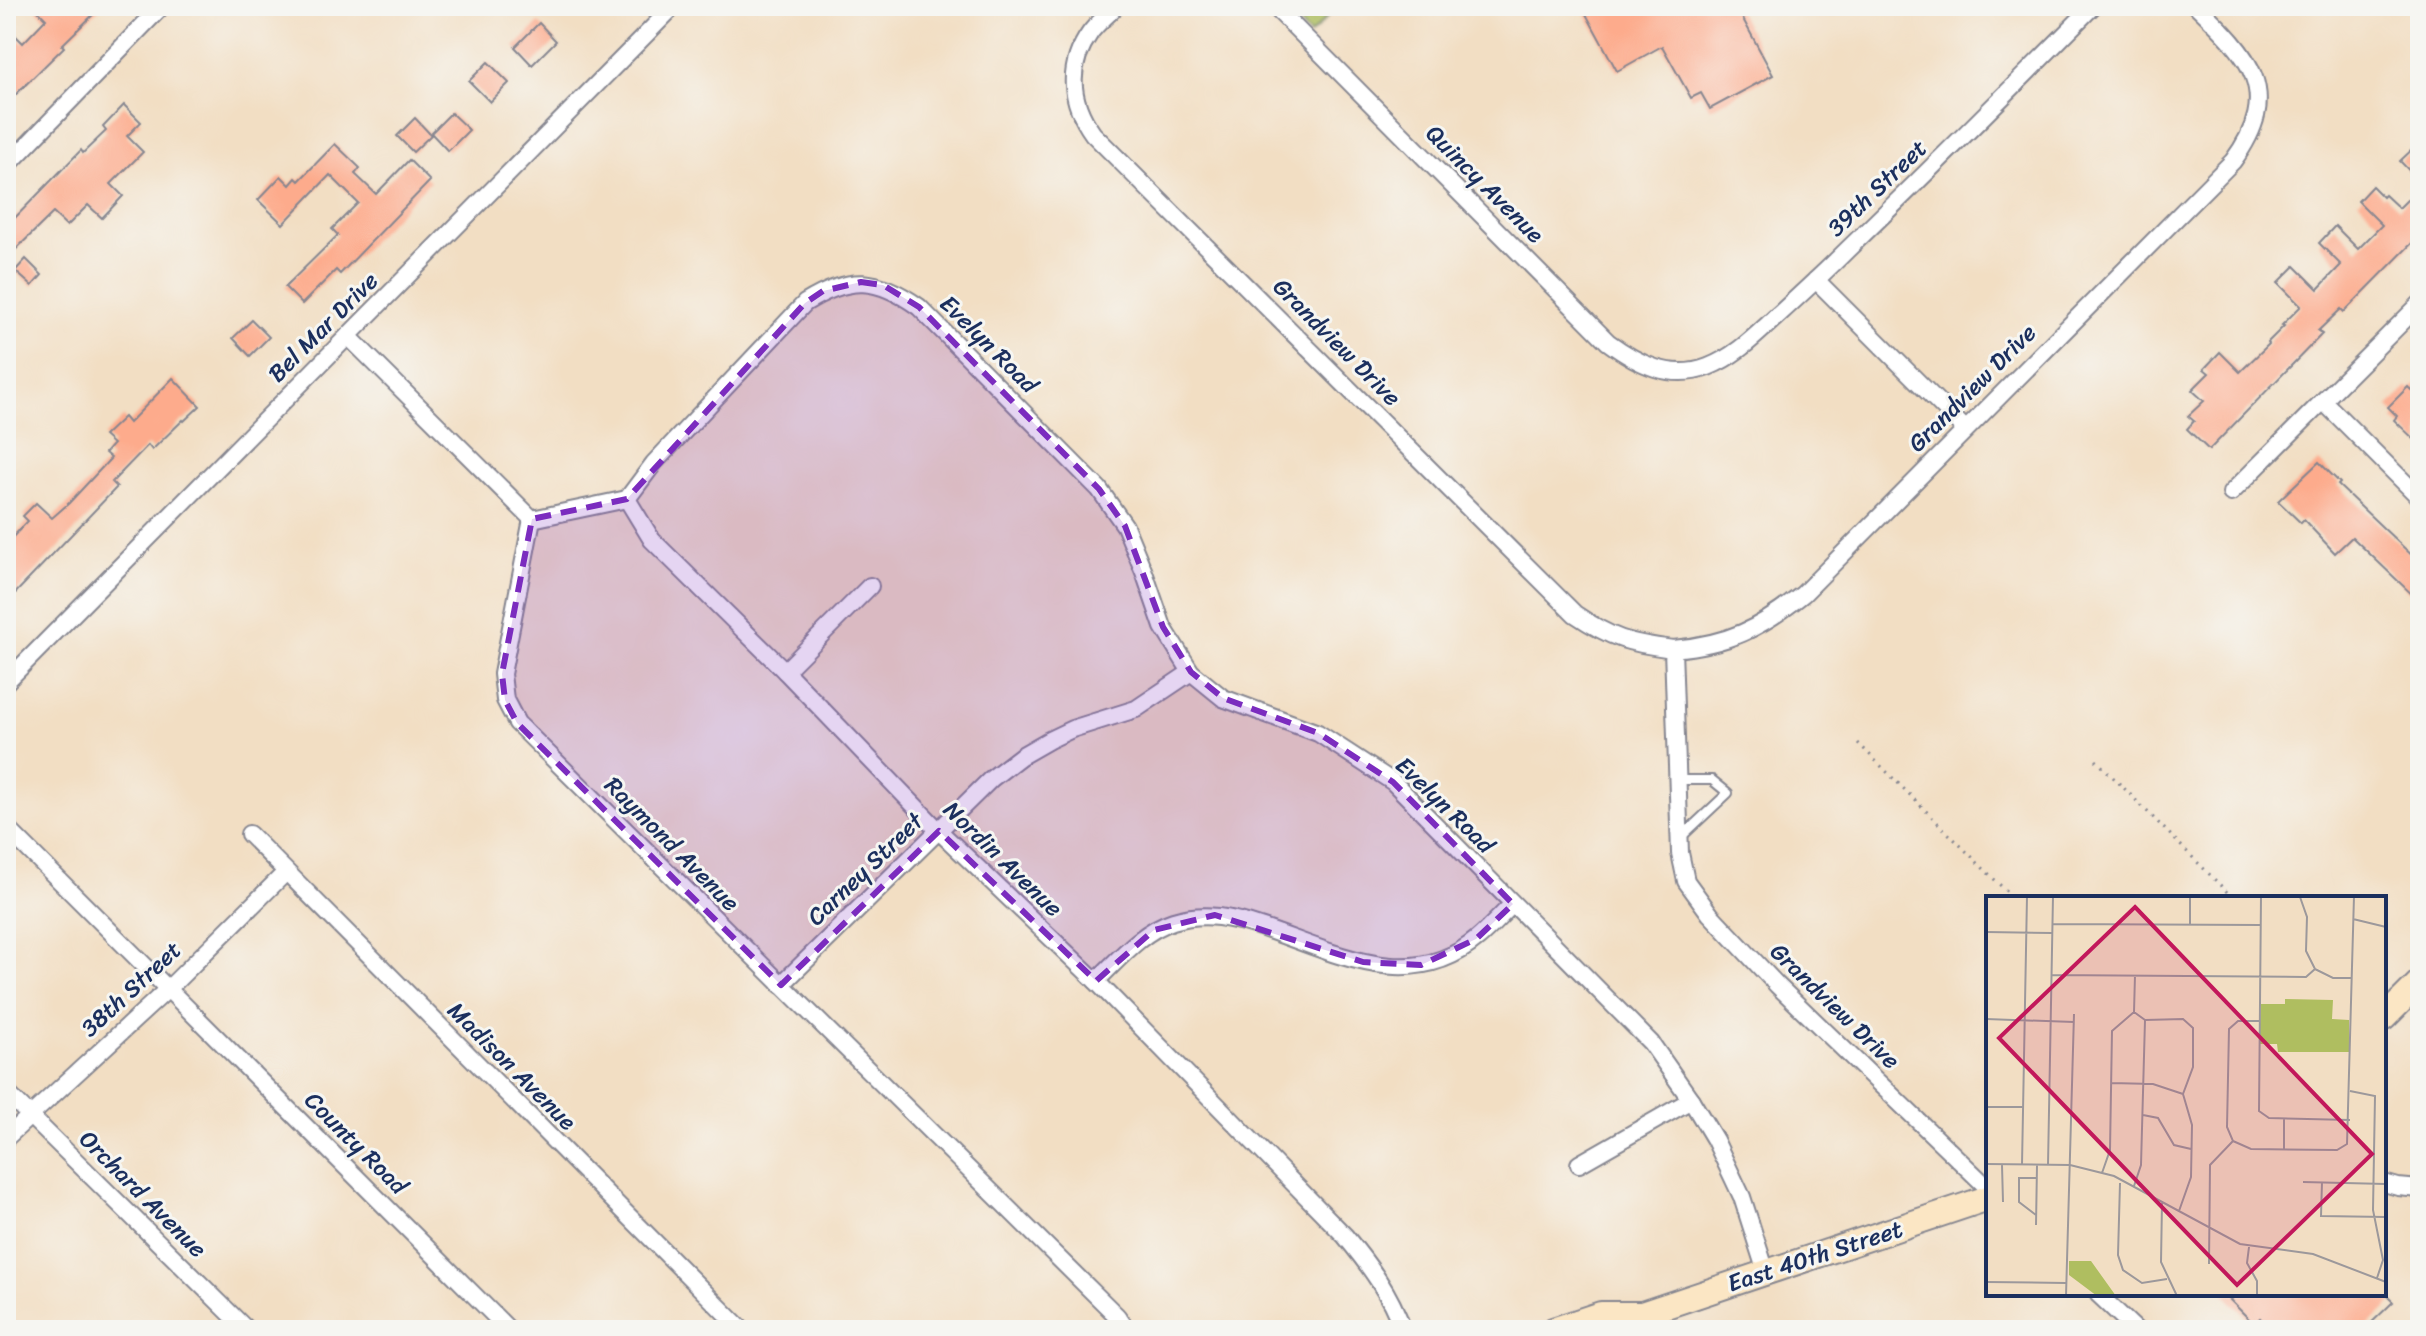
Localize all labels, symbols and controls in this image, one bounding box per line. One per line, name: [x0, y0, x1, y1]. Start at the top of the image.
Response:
street label: Quincy Avenue: [1415, 114, 1555, 254]
street label: 39th Street: [1817, 129, 1937, 247]
street label: Bel Mar Drive: [257, 261, 389, 393]
street label: Grandview Drive: [1262, 267, 1412, 417]
street label: Evelyn Road: [929, 284, 1050, 405]
street label: Grandview Drive: [1897, 313, 2047, 463]
street label: Evelyn Road: [1385, 746, 1506, 865]
street label: Raymond Avenue: [594, 766, 750, 922]
street label: Nordin Avenue: [933, 790, 1073, 928]
street label: Carney Street: [797, 801, 934, 936]
inset map: [1986, 896, 2386, 1296]
street label: 38th Street: [70, 930, 192, 1048]
street label: Grandview Drive: [1760, 932, 1910, 1080]
street label: Madison Avenue: [437, 991, 587, 1141]
street label: County Road: [294, 1081, 420, 1207]
street label: Orchard Avenue: [69, 1120, 217, 1268]
street label: East 40th Street: [1722, 1208, 1908, 1304]

